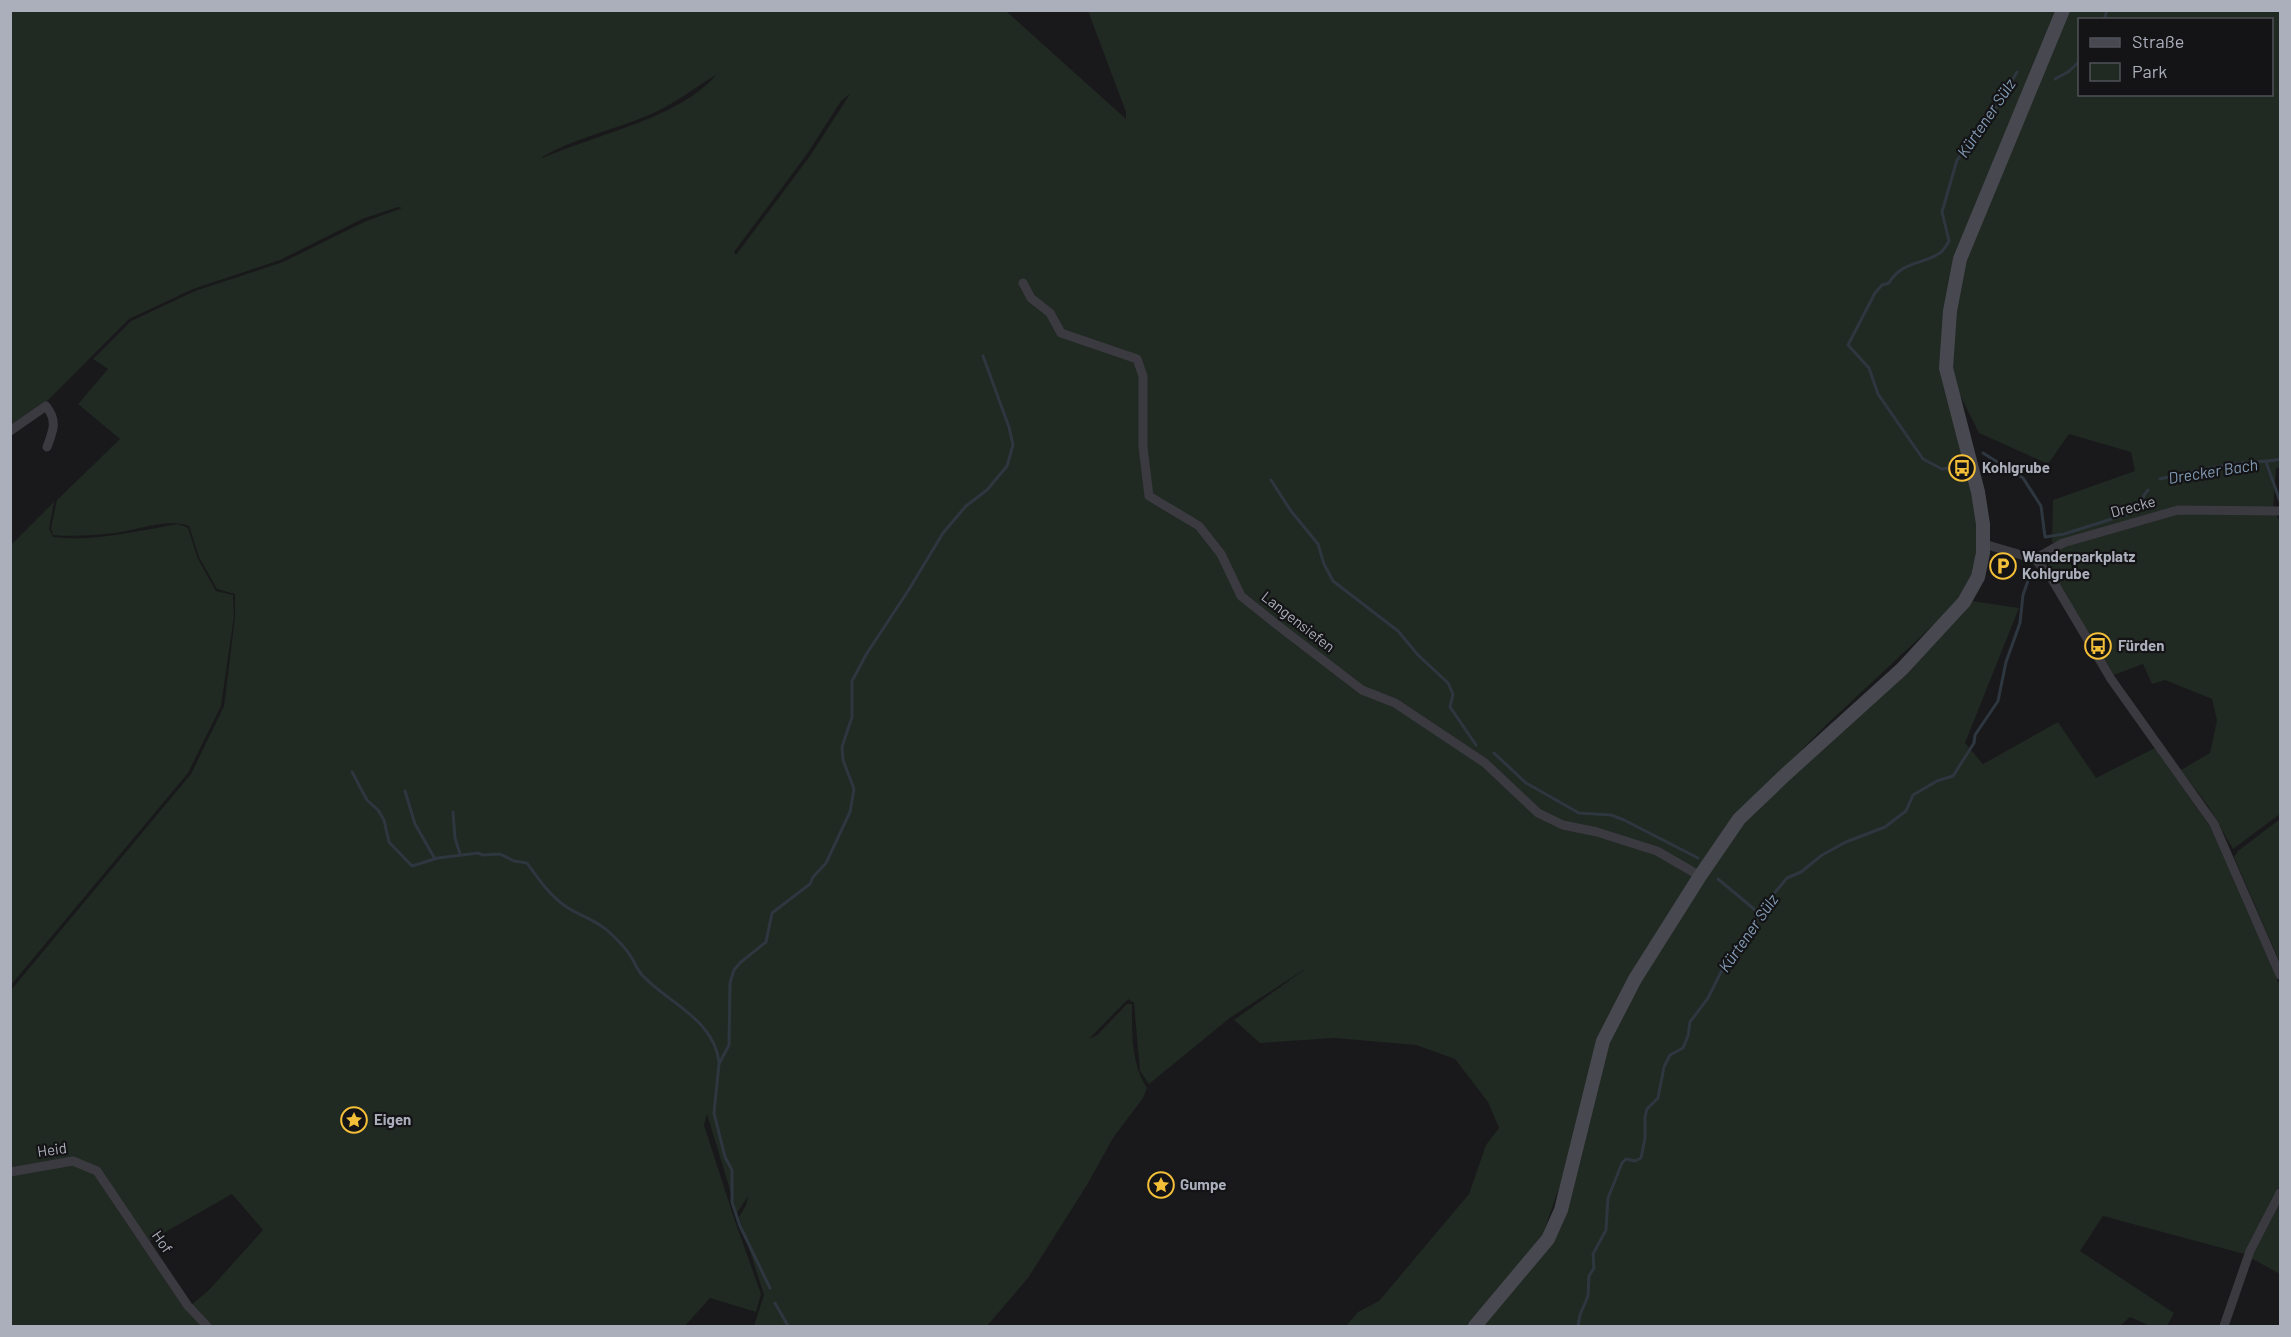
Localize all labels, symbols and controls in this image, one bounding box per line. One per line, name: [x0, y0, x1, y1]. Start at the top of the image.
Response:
legend: [2078, 18, 2273, 96]
text: Straße: [2132, 30, 2184, 52]
text: Park: [2132, 60, 2167, 82]
water label: Kürtener Sülz: [1952, 74, 2019, 161]
bus stop icon: Kohlgrube: [1947, 453, 1977, 483]
water label: Drecker Bach: [2167, 454, 2259, 487]
place label: Kohlgrube: [1982, 458, 2050, 476]
street label: Drecke: [2108, 491, 2157, 521]
place label: Wanderparkplatz Kohlgrube: [2022, 547, 2136, 582]
parking icon: Wanderparkplatz Kohlgrube: [1988, 551, 2018, 581]
street label: Langensiefen: [1258, 587, 1339, 655]
bus stop icon: Fürden: [2083, 631, 2113, 661]
place label: Fürden: [2118, 636, 2165, 654]
water label: Kürtener Sülz: [1714, 889, 1782, 975]
place icon: Eigen: [339, 1105, 369, 1135]
place label: Eigen: [374, 1110, 411, 1128]
street label: Heid: [36, 1138, 68, 1160]
place icon: Gumpe: [1146, 1170, 1176, 1200]
place label: Gumpe: [1180, 1175, 1227, 1193]
street label: Hof: [149, 1227, 177, 1256]

